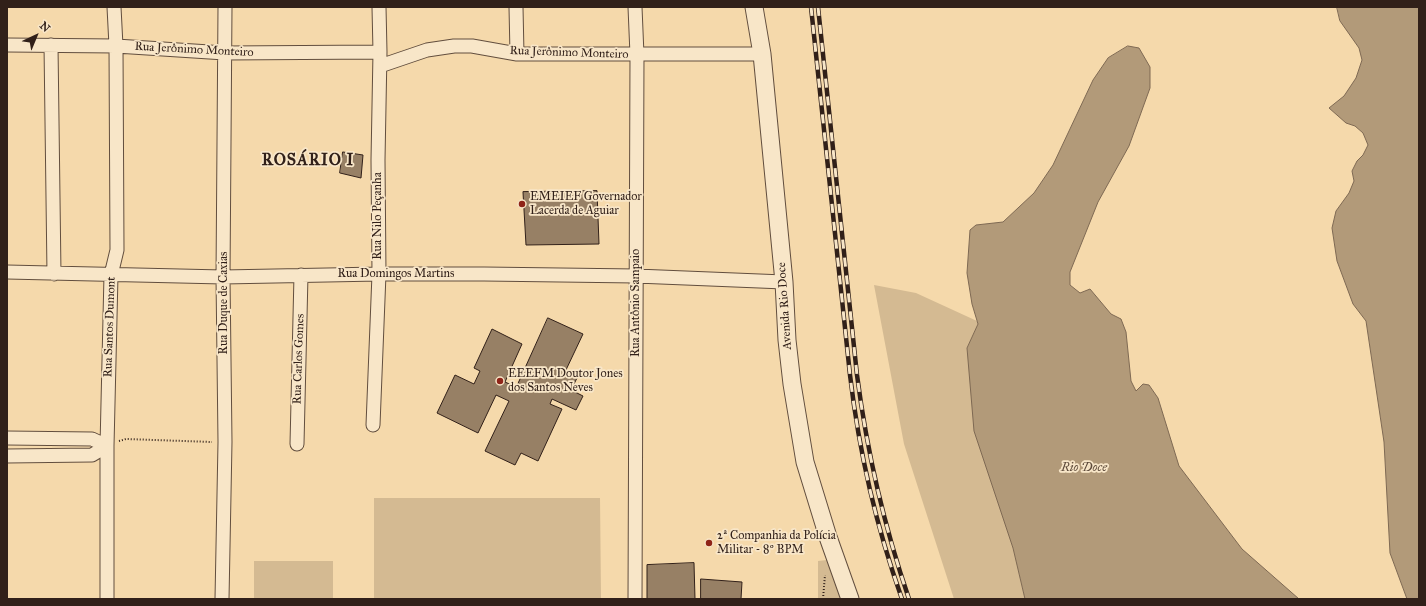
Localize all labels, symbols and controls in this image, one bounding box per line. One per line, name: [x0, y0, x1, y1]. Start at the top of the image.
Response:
north arrow: [16, 16, 56, 56]
text: N: [37, 19, 53, 35]
street label: Rua Jerônimo Monteiro: [134, 40, 254, 60]
street label: Rua Jerônimo Monteiro: [509, 44, 629, 62]
district label: ROSÁRIO I: [262, 151, 354, 171]
street label: Rua Nilo Peçanha: [371, 172, 385, 260]
place label: EMEIEF Governador Lacerda de Aguiar: [530, 190, 642, 218]
marker: EMEIEF Governador Lacerda de Aguiar: [517, 199, 527, 209]
street label: Rua Antônio Sampaio: [629, 249, 643, 357]
street label: Rua Duque de Caxias: [217, 252, 231, 354]
street label: Avenida Rio Doce: [775, 262, 795, 350]
street label: Rua Domingos Martins: [338, 267, 454, 281]
street label: Rua Santos Dumont: [101, 276, 119, 378]
street label: Rua Carlos Gomes: [290, 313, 308, 405]
place label: EEEFM Doutor Jones dos Santos Neves: [508, 367, 623, 395]
marker: EEEFM Doutor Jones dos Santos Neves: [495, 376, 505, 386]
water label: Rio Doce: [1061, 460, 1107, 476]
place label: 2ª Companhia da Polícia Militar - 8º BPM: [717, 529, 836, 557]
marker: 2ª Companhia da Polícia Militar - 8º BPM: [704, 538, 714, 548]

